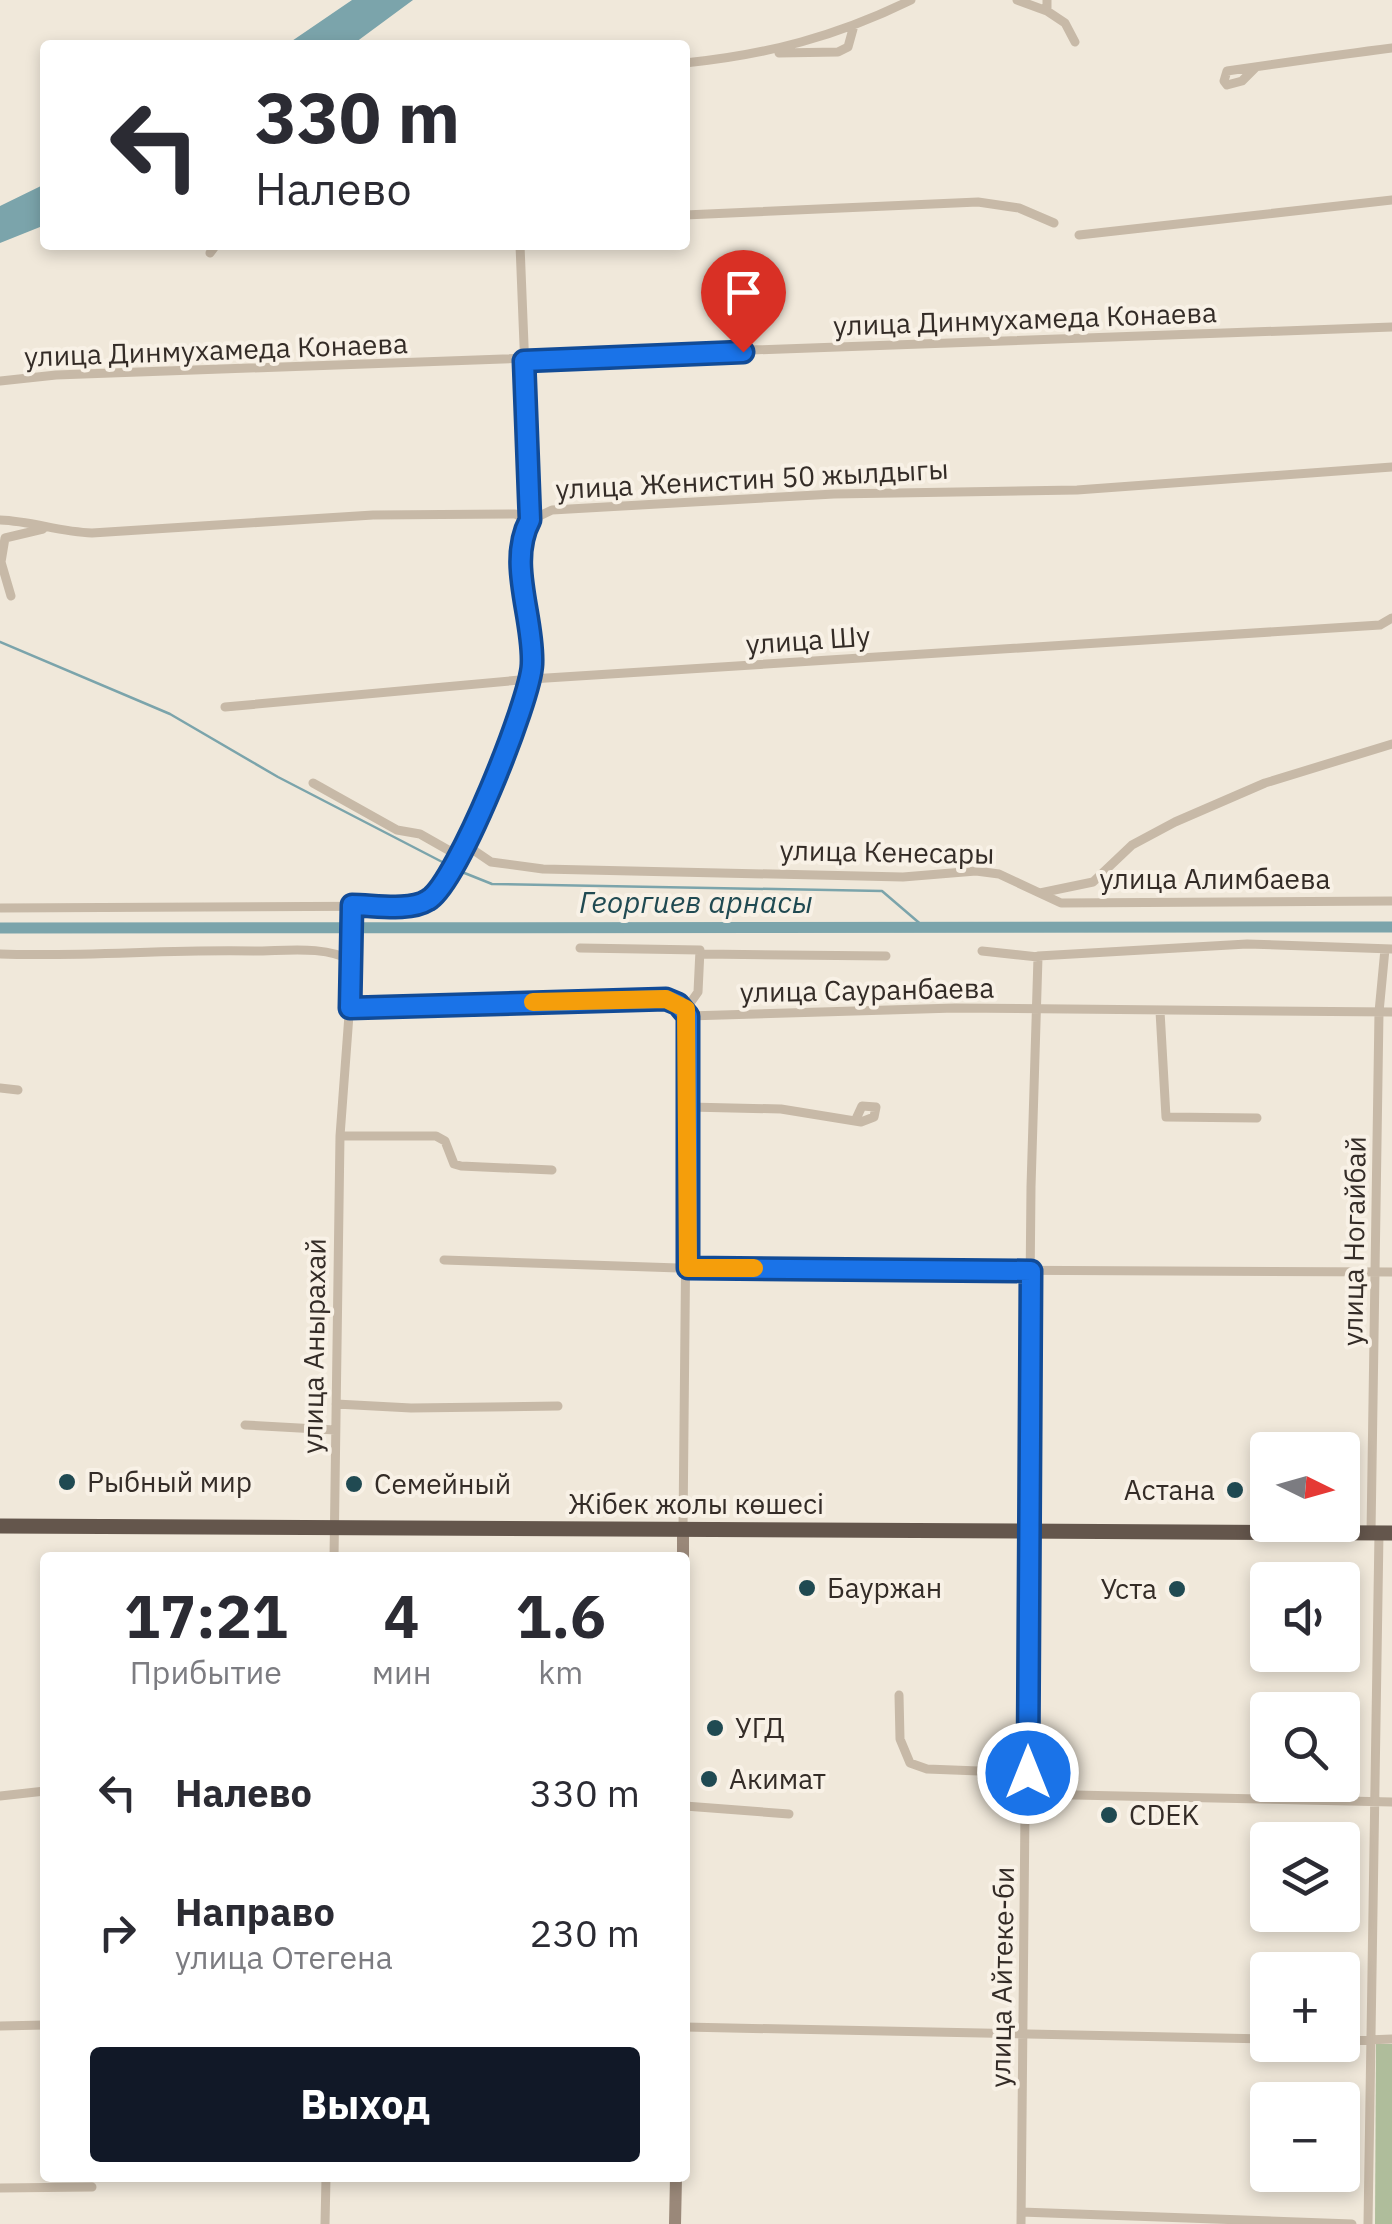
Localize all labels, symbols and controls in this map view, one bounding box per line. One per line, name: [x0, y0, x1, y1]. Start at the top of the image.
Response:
text: 330 m: [255, 71, 460, 162]
icon: left: [90, 80, 220, 210]
text: Налево: [255, 159, 412, 217]
pin: [701, 250, 786, 353]
icon: arrive: [716, 265, 771, 320]
street label: улица Динмухамеда Конаева: [833, 293, 1217, 344]
street label: улица Динмухамеда Конаева: [24, 324, 408, 375]
street label: улица Женистин 50 жылдыгы: [555, 450, 949, 507]
street label: улица Шу: [744, 617, 872, 662]
street label: улица Кенесары: [779, 831, 995, 872]
street label: улица Алимбаева: [1100, 860, 1330, 897]
water label: Георгиев арнасы: [579, 882, 813, 921]
street label: улица Сауранбаева: [739, 969, 995, 1010]
street label: улица Ногайбай: [1333, 1136, 1374, 1346]
street label: улица Анырахай: [293, 1238, 334, 1454]
north arrow: [1250, 1432, 1360, 1542]
map controls: [1250, 1432, 1360, 2192]
place label: Рыбный мир: [87, 1463, 252, 1500]
place label: Семейный: [374, 1465, 511, 1502]
marker: Рыбный мир: [56, 1471, 78, 1493]
place label: Астана: [1124, 1471, 1215, 1508]
marker: Семейный: [343, 1473, 365, 1495]
marker: Астана: [1224, 1479, 1246, 1501]
street label: Жібек жолы көшесі: [568, 1485, 824, 1522]
button: sound: [1250, 1562, 1360, 1672]
place label: Бауржан: [827, 1569, 942, 1606]
place label: Уста: [1100, 1570, 1157, 1607]
text: 17:21: [124, 1576, 288, 1655]
text: 4: [384, 1576, 420, 1655]
text: 1.6: [515, 1576, 606, 1655]
marker: Бауржан: [796, 1577, 818, 1599]
marker: Уста: [1166, 1578, 1188, 1600]
text: Прибытие: [130, 1651, 282, 1693]
text: мин: [372, 1651, 432, 1693]
text: km: [538, 1651, 583, 1693]
button: search: [1250, 1692, 1360, 1802]
place label: УГД: [735, 1709, 785, 1746]
marker: УГД: [704, 1717, 726, 1739]
position arrow: [976, 1721, 1080, 1825]
place label: Акимат: [729, 1760, 826, 1797]
icon: left: [90, 1765, 145, 1820]
text: Налево: [175, 1768, 312, 1817]
text: 330 m: [529, 1768, 640, 1817]
marker: Акимат: [698, 1768, 720, 1790]
place label: CDEK: [1129, 1796, 1200, 1833]
marker: CDEK: [1098, 1804, 1120, 1826]
button: layers: [1250, 1822, 1360, 1932]
street label: улица Айтеке-би: [981, 1866, 1022, 2088]
text: Направо: [175, 1887, 335, 1936]
icon: right: [90, 1905, 145, 1960]
text: 230 m: [529, 1908, 640, 1957]
text: улица Отегена: [175, 1936, 393, 1978]
button: +: [1250, 1952, 1360, 2062]
button: Выход: [90, 2047, 640, 2162]
button: −: [1250, 2082, 1360, 2192]

